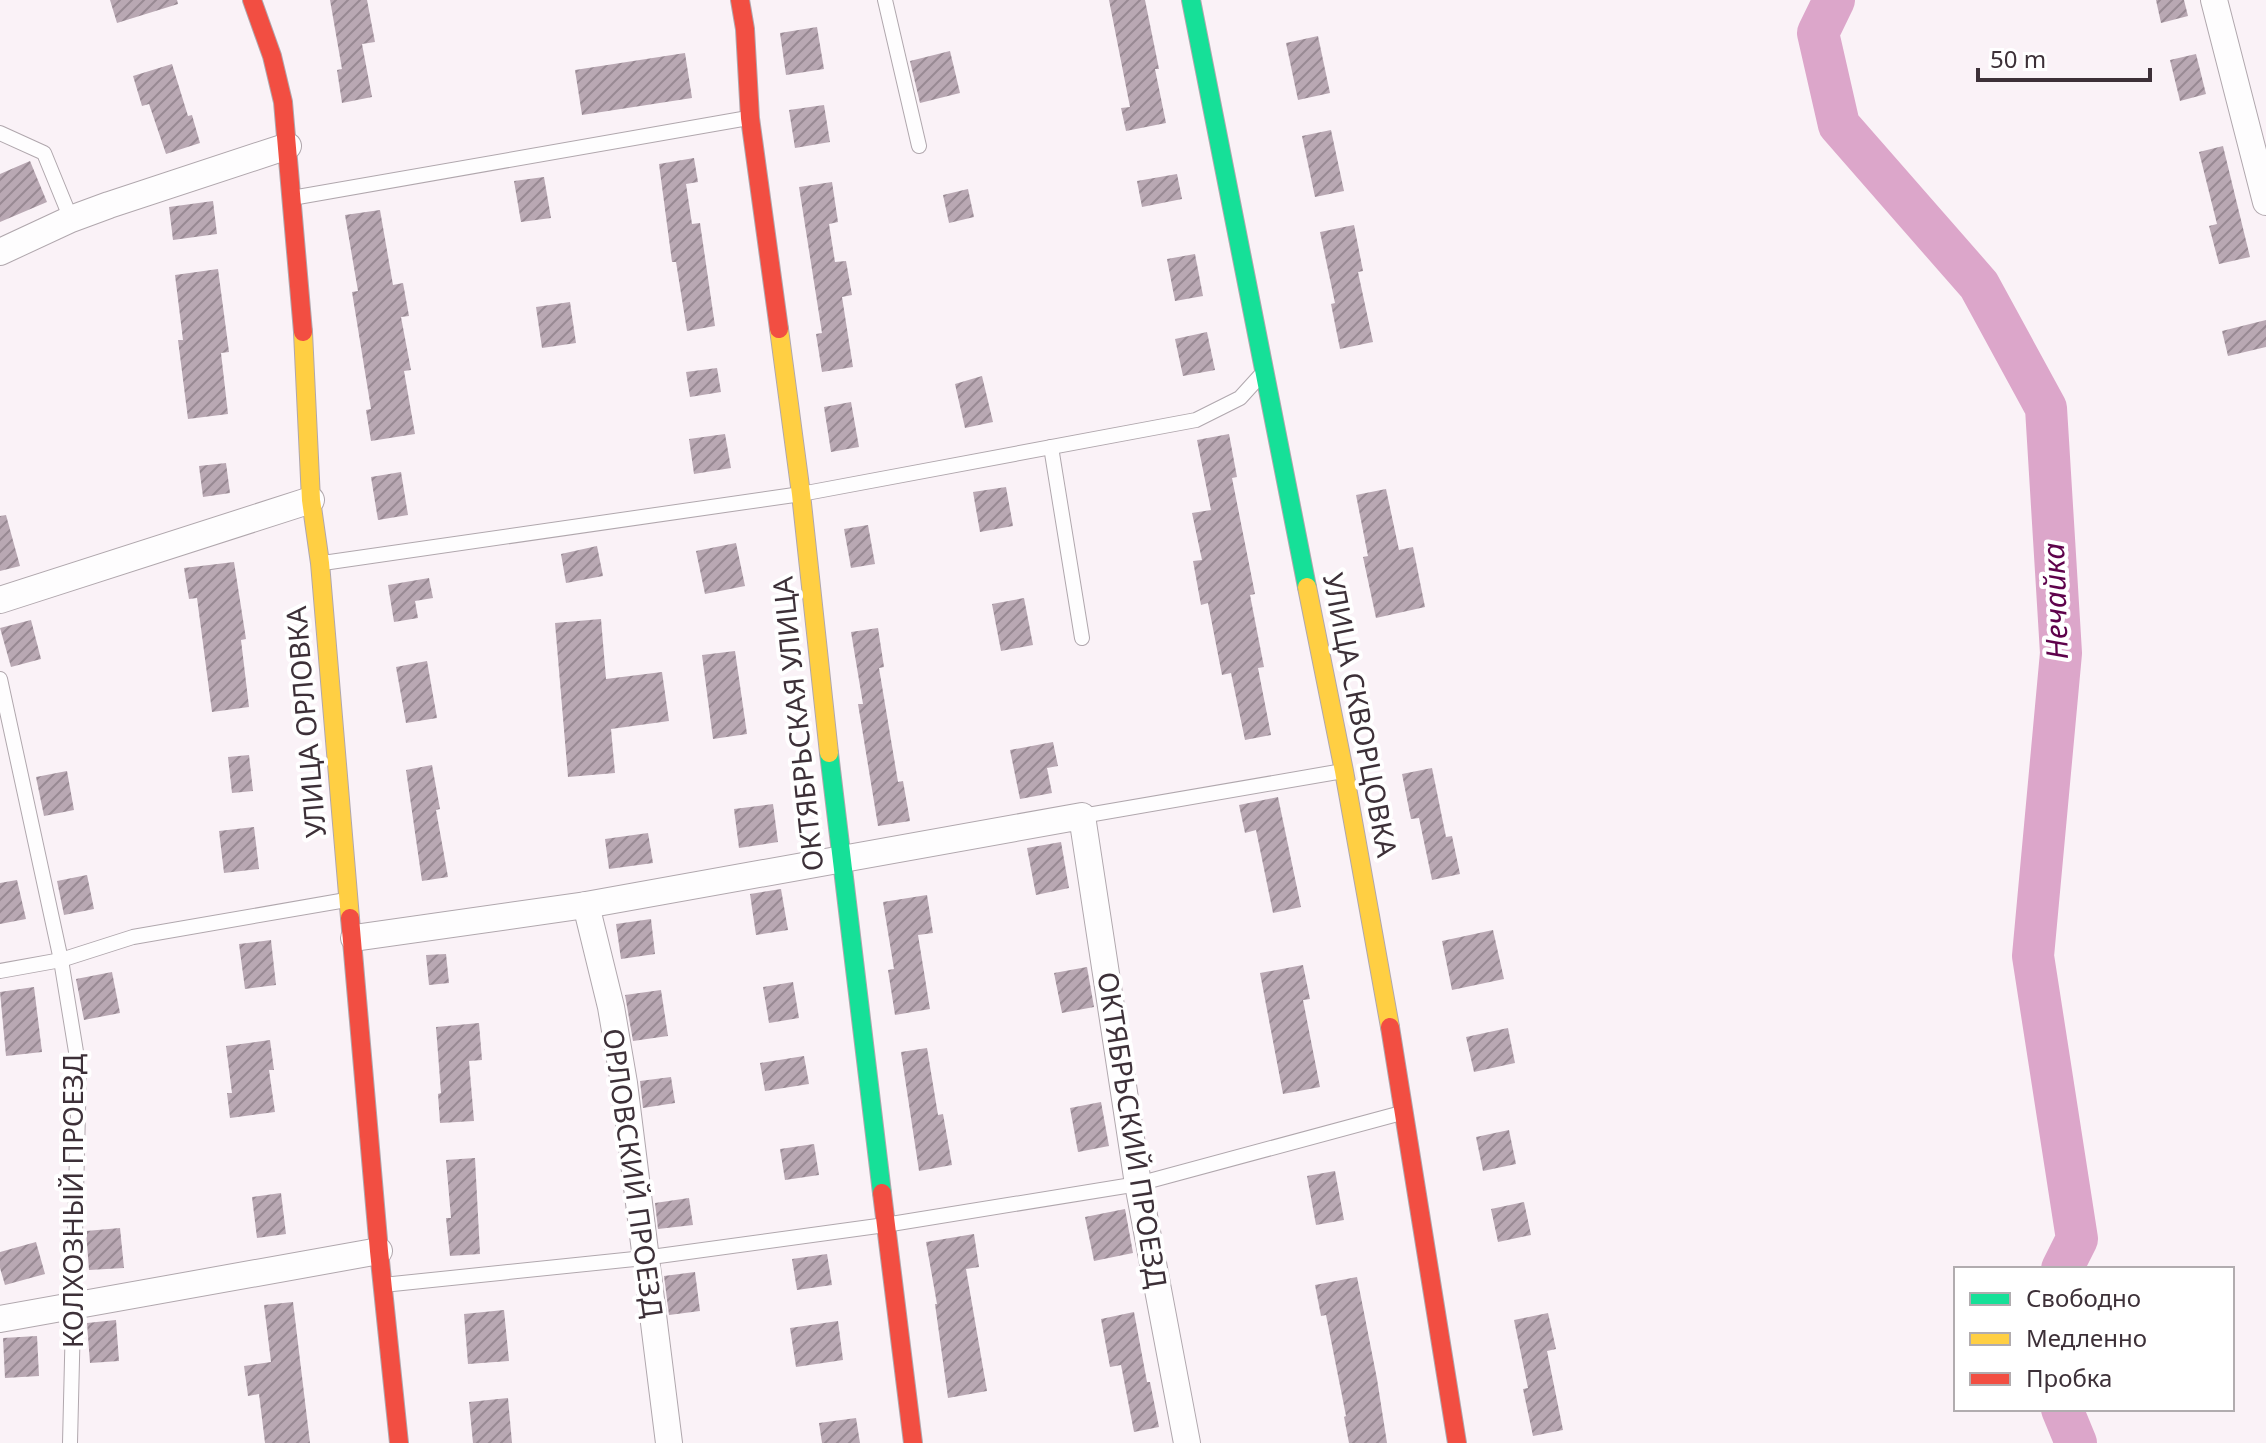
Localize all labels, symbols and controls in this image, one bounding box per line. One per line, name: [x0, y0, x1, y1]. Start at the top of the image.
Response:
scale bar: [1978, 32, 2150, 82]
text: 50 m: [1990, 42, 2046, 75]
water label: Нечайка: [2032, 542, 2077, 660]
street label: УЛИЦА СКВОРЦОВКА: [1315, 569, 1407, 860]
street label: ОКТЯБРЬСКАЯ УЛИЦА: [763, 575, 831, 873]
street label: УЛИЦА ОРЛОВКА: [276, 605, 334, 839]
street label: ОКТЯБРЬСКИЙ ПРОЕЗД: [1089, 969, 1177, 1291]
street label: ОРЛОВСКИЙ ПРОЕЗД: [595, 1026, 673, 1320]
street label: КОЛХОЗНЫЙ ПРОЕЗД: [53, 1053, 91, 1348]
legend: [1954, 1267, 2234, 1411]
text: Свободно: [2026, 1281, 2141, 1314]
text: Медленно: [2026, 1321, 2147, 1354]
text: Пробка: [2026, 1361, 2112, 1394]

